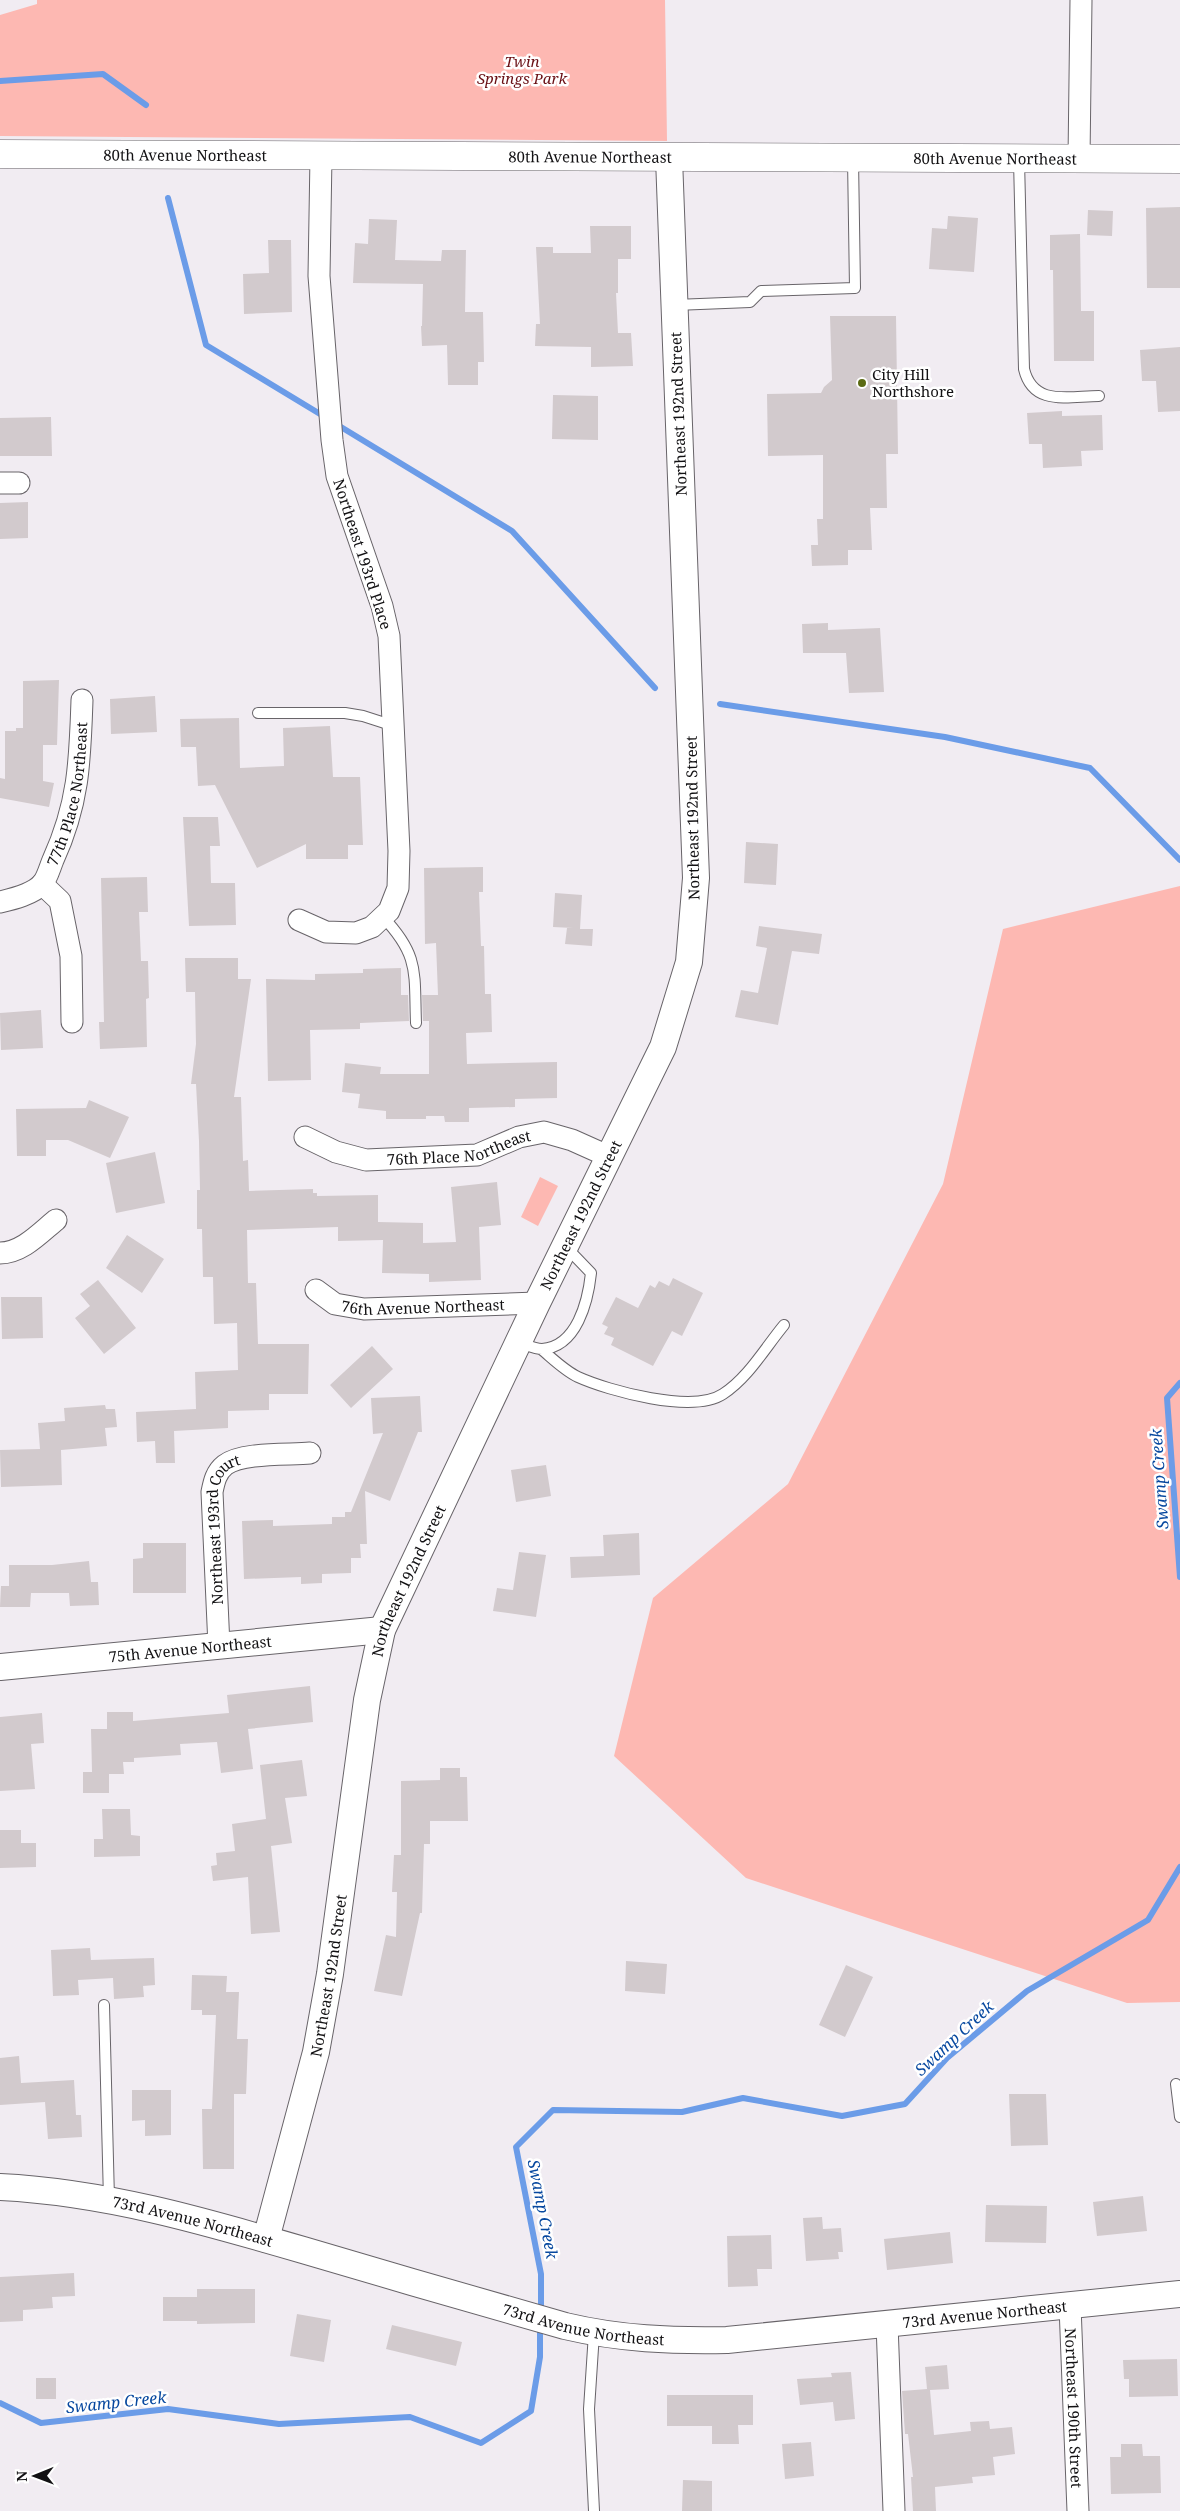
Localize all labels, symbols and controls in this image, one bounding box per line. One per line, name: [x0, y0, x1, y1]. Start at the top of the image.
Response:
park label: Twin Springs Park: [477, 51, 568, 88]
street label: 80th Avenue Northeast: [103, 144, 267, 165]
street label: 80th Avenue Northeast: [508, 146, 672, 167]
street label: 80th Avenue Northeast: [913, 148, 1077, 169]
street label: Northeast 192nd Street: [665, 332, 691, 496]
place label: City Hill Northshore: [872, 364, 954, 401]
marker: City Hill Northshore: [856, 377, 868, 389]
street label: Northeast 193rd Place: [329, 476, 397, 632]
street label: 77th Place Northeast: [42, 722, 91, 869]
street label: Northeast 192nd Street: [681, 736, 703, 900]
street label: 76th Place Northeast: [386, 1125, 532, 1169]
street label: Northeast 192nd Street: [535, 1137, 626, 1293]
street label: 76th Avenue Northeast: [340, 1294, 505, 1319]
water label: Swamp Creek: [1144, 1427, 1173, 1530]
street label: Northeast 193rd Court: [202, 1449, 242, 1605]
street label: Northeast 192nd Street: [367, 1502, 450, 1659]
street label: 75th Avenue Northeast: [108, 1631, 272, 1666]
street label: Northeast 192nd Street: [305, 1893, 351, 2058]
water label: Swamp Creek: [910, 1995, 999, 2080]
water label: Swamp Creek: [523, 2157, 564, 2261]
street label: 73rd Avenue Northeast: [111, 2191, 275, 2251]
street label: 73rd Avenue Northeast: [901, 2296, 1068, 2332]
street label: 73rd Avenue Northeast: [500, 2299, 665, 2349]
street label: Northeast 190th Street: [1061, 2327, 1087, 2488]
water label: Swamp Creek: [65, 2386, 168, 2418]
north arrow: [10, 2451, 60, 2501]
text: N: [12, 2471, 31, 2482]

